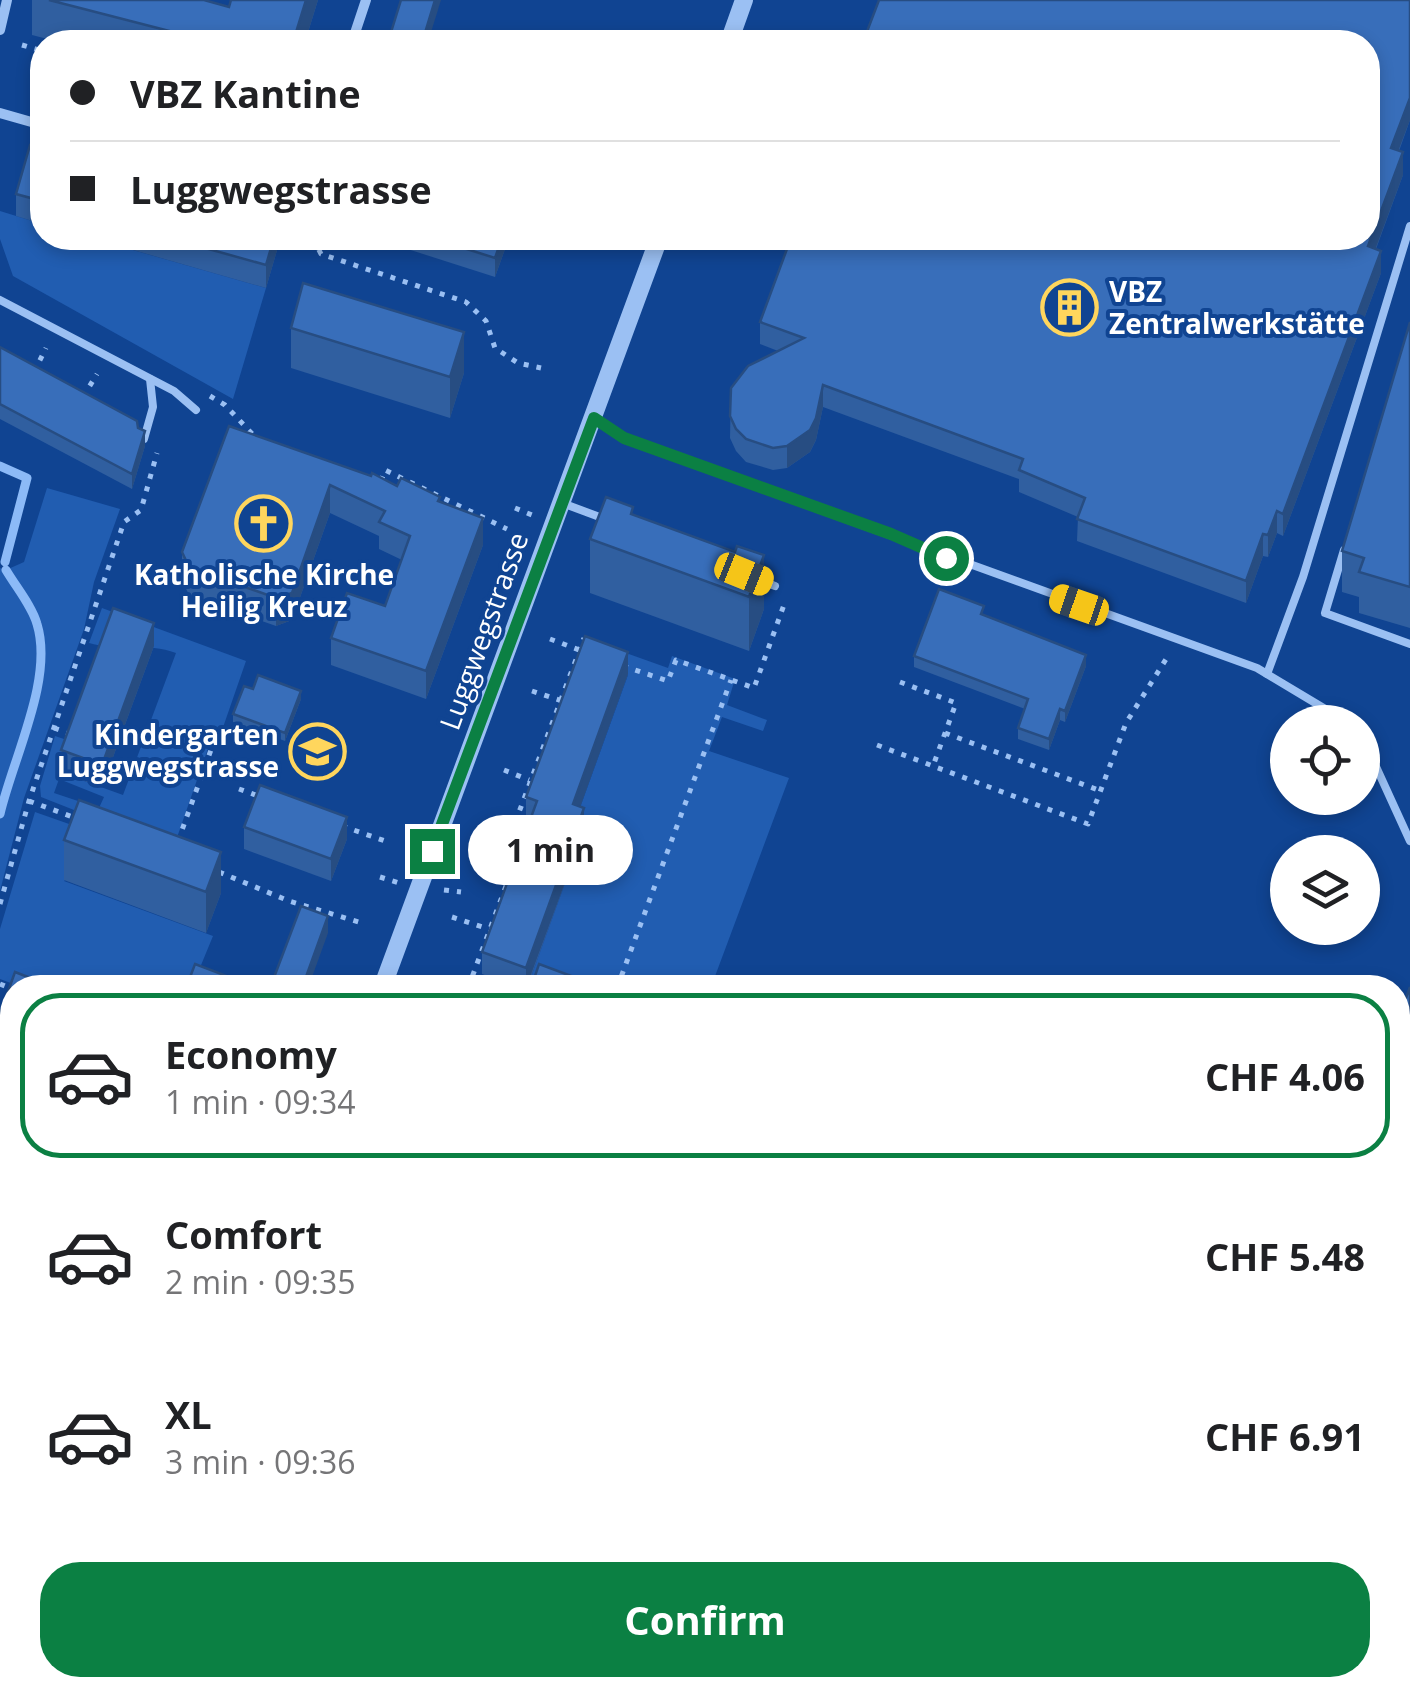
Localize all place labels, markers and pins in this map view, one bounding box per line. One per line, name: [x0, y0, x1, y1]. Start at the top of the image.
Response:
place label: VBZ Zentralwerkstätte: [1109, 272, 1365, 342]
building icon: VBZ Zentralwerkstätte: [1040, 278, 1100, 338]
church icon: Katholische Kirche Heilig Kreuz: [234, 494, 294, 554]
place label: Katholische Kirche Heilig Kreuz: [134, 555, 394, 625]
place label: Kindergarten Luggwegstrasse: [57, 715, 279, 785]
school or university icon: Kindergarten Luggwegstrasse: [288, 721, 348, 781]

